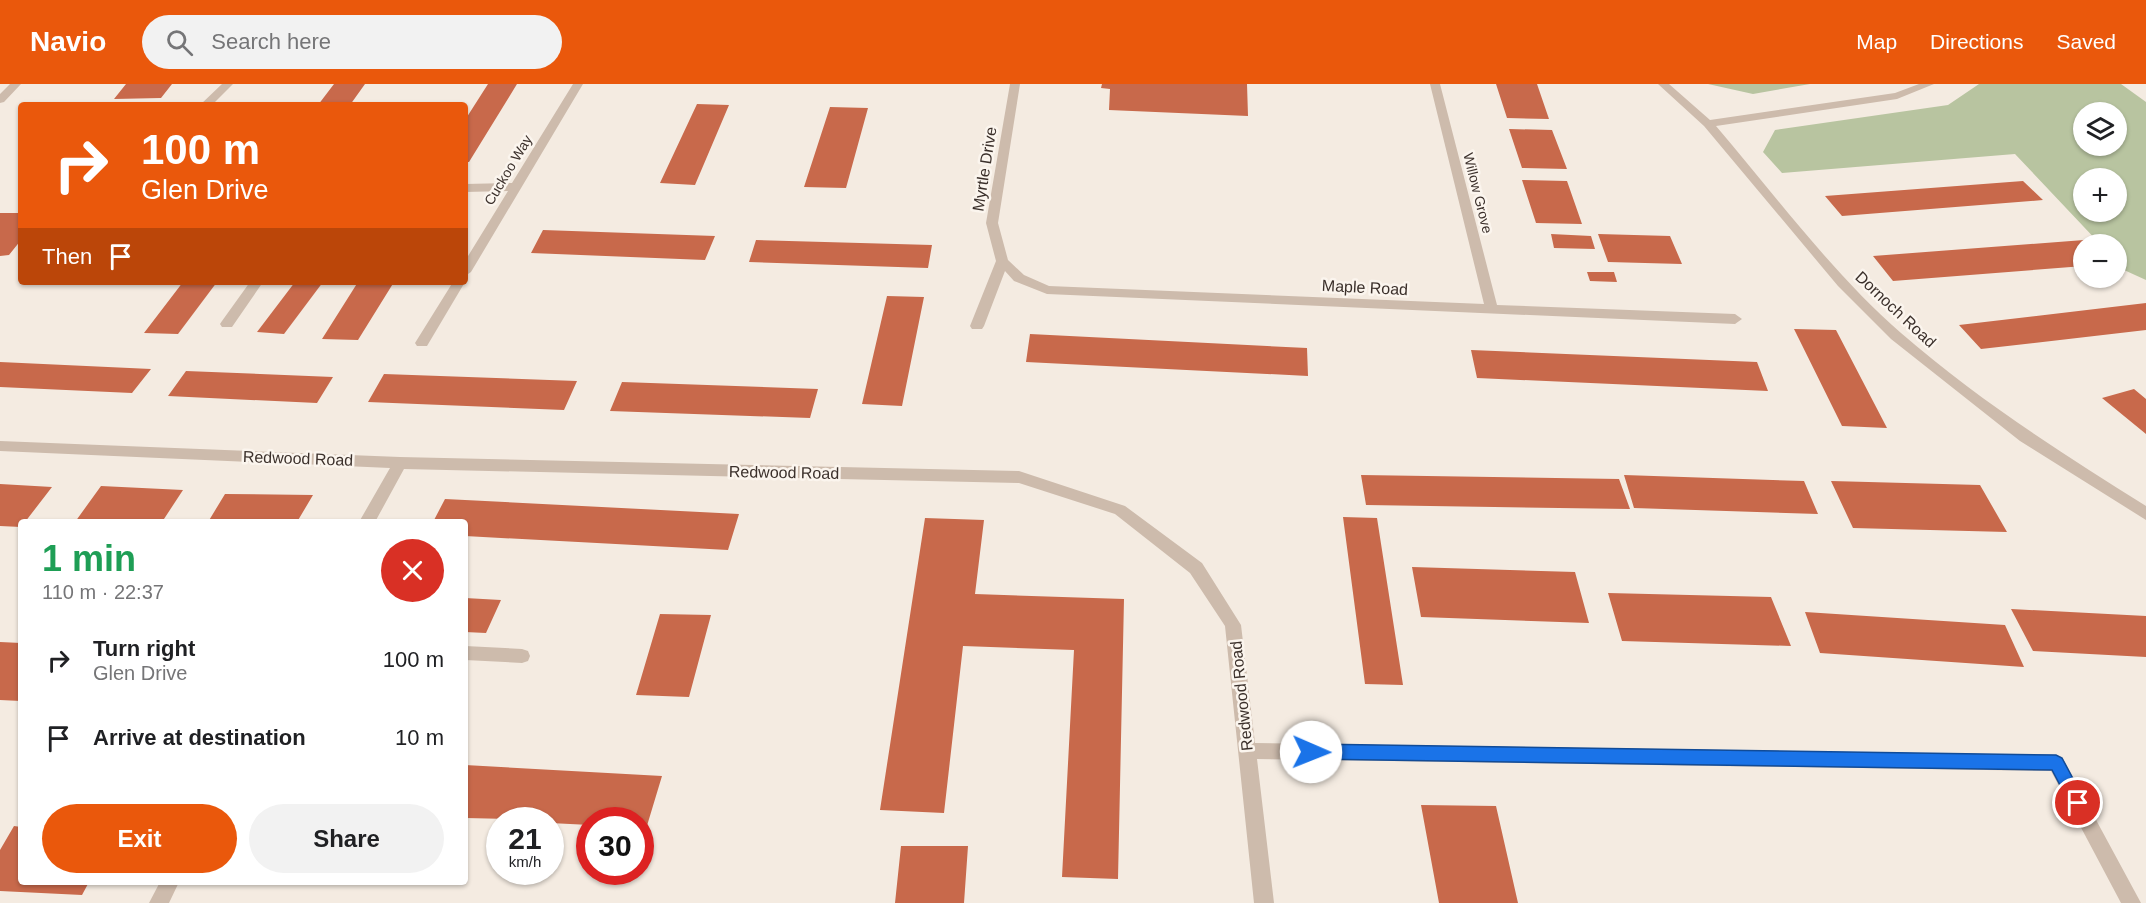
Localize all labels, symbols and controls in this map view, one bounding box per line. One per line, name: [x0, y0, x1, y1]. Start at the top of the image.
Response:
search box: [142, 15, 562, 69]
text: Navio: [30, 26, 106, 57]
icon: search: [163, 26, 196, 59]
text: Search here: [211, 29, 331, 54]
text: Map: [1856, 30, 1897, 53]
text: Directions: [1930, 30, 2023, 53]
text: Saved: [2056, 30, 2116, 53]
map controls: [2073, 102, 2127, 288]
button: layers: [2073, 102, 2127, 156]
icon: right: [42, 126, 120, 204]
text: 100 m: [141, 126, 260, 173]
street label: Myrtle Drive: [969, 126, 1000, 213]
street label: Cuckoo Way: [481, 132, 535, 208]
street label: Willow Grove: [1460, 151, 1496, 235]
button: +: [2073, 168, 2127, 222]
text: Glen Drive: [141, 175, 269, 205]
button: −: [2073, 234, 2127, 288]
icon: arrive: [104, 240, 137, 273]
text: Then: [42, 244, 92, 269]
street label: Dornoch Road: [1852, 268, 1939, 351]
street label: Maple Road: [1321, 277, 1409, 298]
street label: Redwood Road: [243, 448, 353, 469]
street label: Redwood Road: [729, 463, 839, 482]
text: 1 min: [42, 538, 136, 579]
button: close: [381, 539, 444, 602]
text: 110 m · 22:37: [42, 581, 164, 603]
text: Turn right: [93, 636, 195, 661]
street label: Redwood Road: [1227, 640, 1256, 752]
icon: right: [42, 644, 75, 677]
text: 100 m: [383, 647, 444, 672]
text: Glen Drive: [93, 662, 187, 684]
position arrow: [1279, 720, 1343, 784]
icon: arrive: [42, 722, 75, 755]
text: Arrive at destination: [93, 725, 306, 750]
text: 10 m: [395, 725, 444, 750]
pin: [2052, 777, 2103, 828]
icon: arrive: [2061, 786, 2094, 819]
button: Exit: [42, 804, 237, 873]
button: Share: [249, 804, 444, 873]
speed limit sign: 30: [576, 807, 654, 885]
text: 21: [508, 822, 542, 855]
text: km/h: [509, 853, 541, 870]

